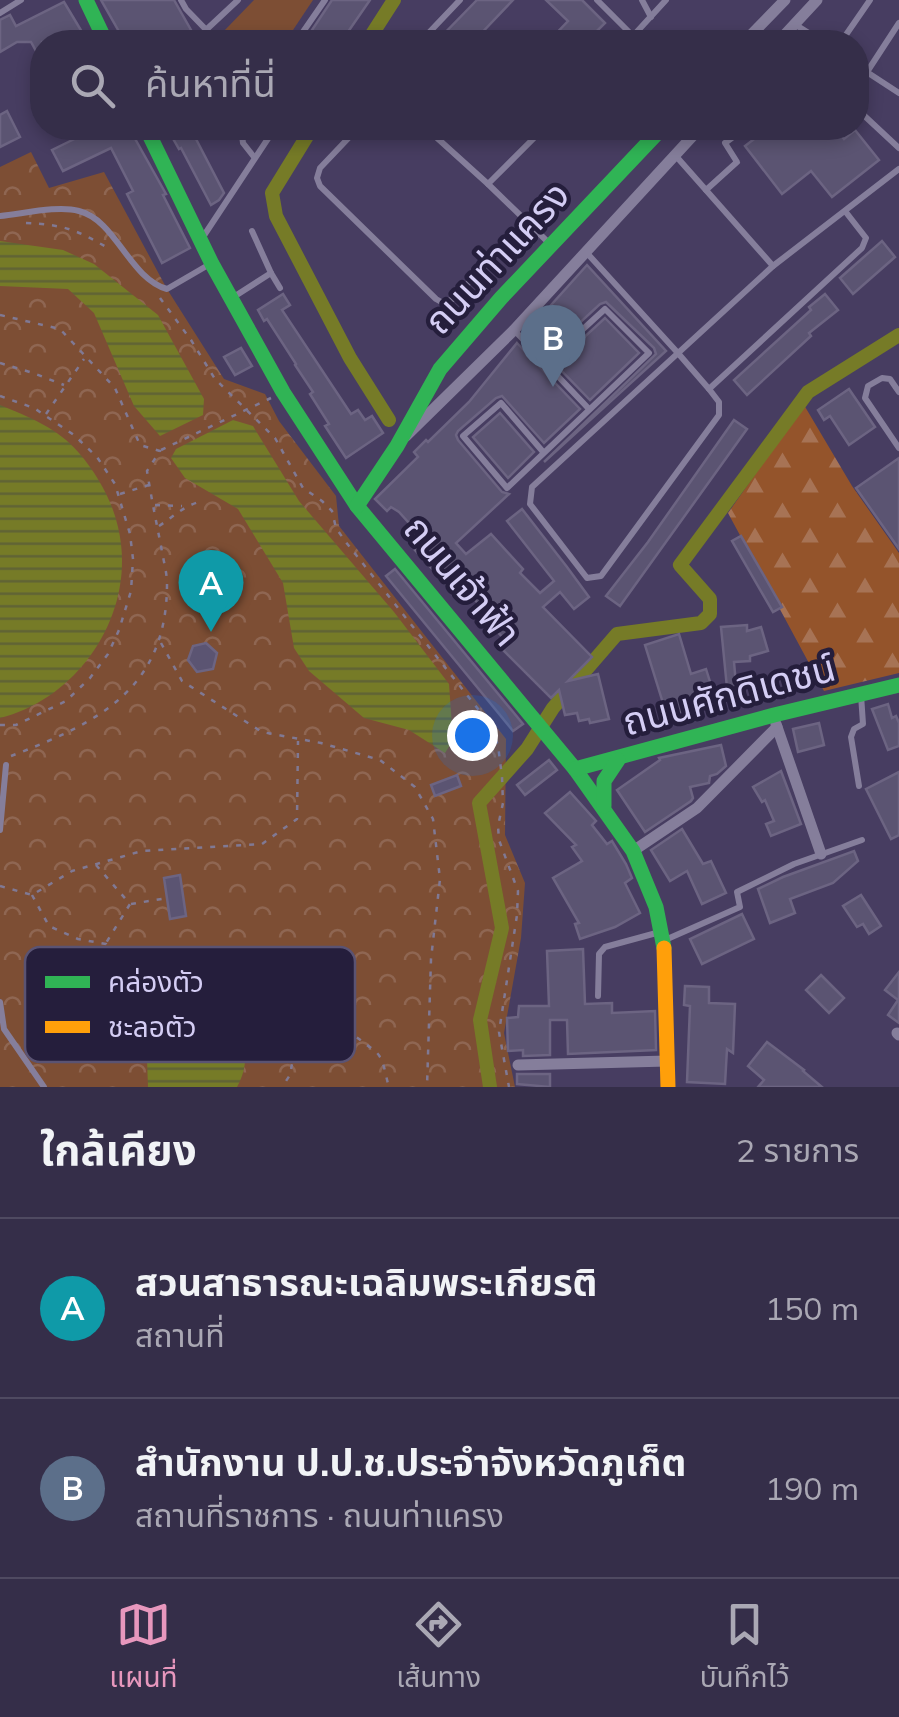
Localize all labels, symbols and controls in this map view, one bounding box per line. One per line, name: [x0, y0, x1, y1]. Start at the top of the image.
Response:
search box: [30, 30, 869, 140]
icon: search: [65, 58, 120, 113]
text: ค้นหาที่นี่: [145, 59, 276, 107]
street label: ถนนท่าแครง: [413, 171, 579, 344]
pin: B: [520, 304, 586, 387]
street label: ถนนเจ้าฟ้า: [394, 505, 531, 656]
pin: A: [178, 550, 244, 632]
street label: ถนนศักดิเดชน์: [617, 643, 840, 745]
your location: [447, 710, 498, 761]
legend: [25, 947, 355, 1062]
text: คล่องตัว: [108, 964, 204, 999]
text: ชะลอตัว: [108, 1009, 197, 1044]
text: ใกล้เคียง: [40, 1123, 197, 1176]
text: 2 รายการ: [736, 1130, 859, 1170]
text: สวนสาธารณะเฉลิมพระเกียรติ: [135, 1258, 597, 1306]
text: A: [60, 1288, 85, 1328]
text: 150 m: [765, 1288, 859, 1328]
text: สถานที่: [135, 1315, 225, 1355]
text: สำนักงาน ป.ป.ช.ประจำจังหวัดภูเก็ต: [135, 1438, 686, 1486]
text: B: [61, 1468, 84, 1508]
text: 190 m: [765, 1468, 859, 1508]
text: สถานที่ราชการ · ถนนท่าแครง: [135, 1495, 504, 1535]
tab: แผนที่: [109, 1597, 178, 1700]
tab: เส้นทาง: [396, 1597, 481, 1700]
tab: บันทึกไว้: [700, 1597, 790, 1700]

